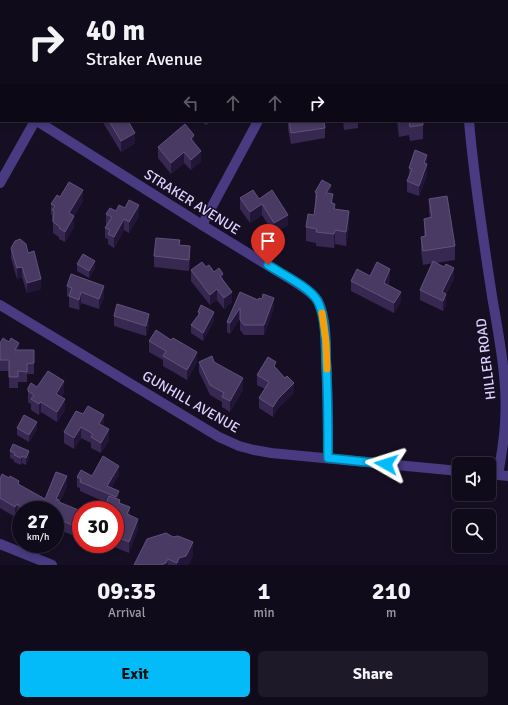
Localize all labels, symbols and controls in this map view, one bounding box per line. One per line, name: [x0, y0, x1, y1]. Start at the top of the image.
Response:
text: 40 m: [86, 14, 145, 48]
icon: right: [20, 16, 72, 68]
text: Straker Avenue: [86, 48, 203, 70]
icon: left: [180, 92, 202, 114]
icon: ahead: [222, 92, 244, 114]
icon: ahead: [264, 92, 286, 114]
icon: right: [306, 92, 328, 114]
street label: STRAKER AVENUE: [141, 166, 243, 238]
pin: [251, 224, 285, 265]
icon: arrive: [257, 230, 279, 252]
street label: HILLER ROAD: [473, 317, 499, 401]
street label: GUNHILL AVENUE: [139, 367, 243, 437]
position arrow: [365, 443, 407, 485]
map controls: [452, 457, 496, 553]
button: sound: [452, 457, 496, 501]
speed limit sign: 30: [72, 501, 124, 553]
text: 27: [27, 509, 49, 534]
button: search: [452, 509, 496, 553]
text: km/h: [27, 531, 49, 543]
text: 09:35: [97, 576, 156, 606]
text: 1: [258, 576, 270, 606]
text: 210: [372, 576, 411, 606]
text: Arrival: [108, 605, 145, 621]
text: min: [254, 605, 275, 621]
text: m: [386, 605, 396, 621]
button: Exit: [20, 651, 250, 697]
button: Share: [258, 651, 488, 697]

